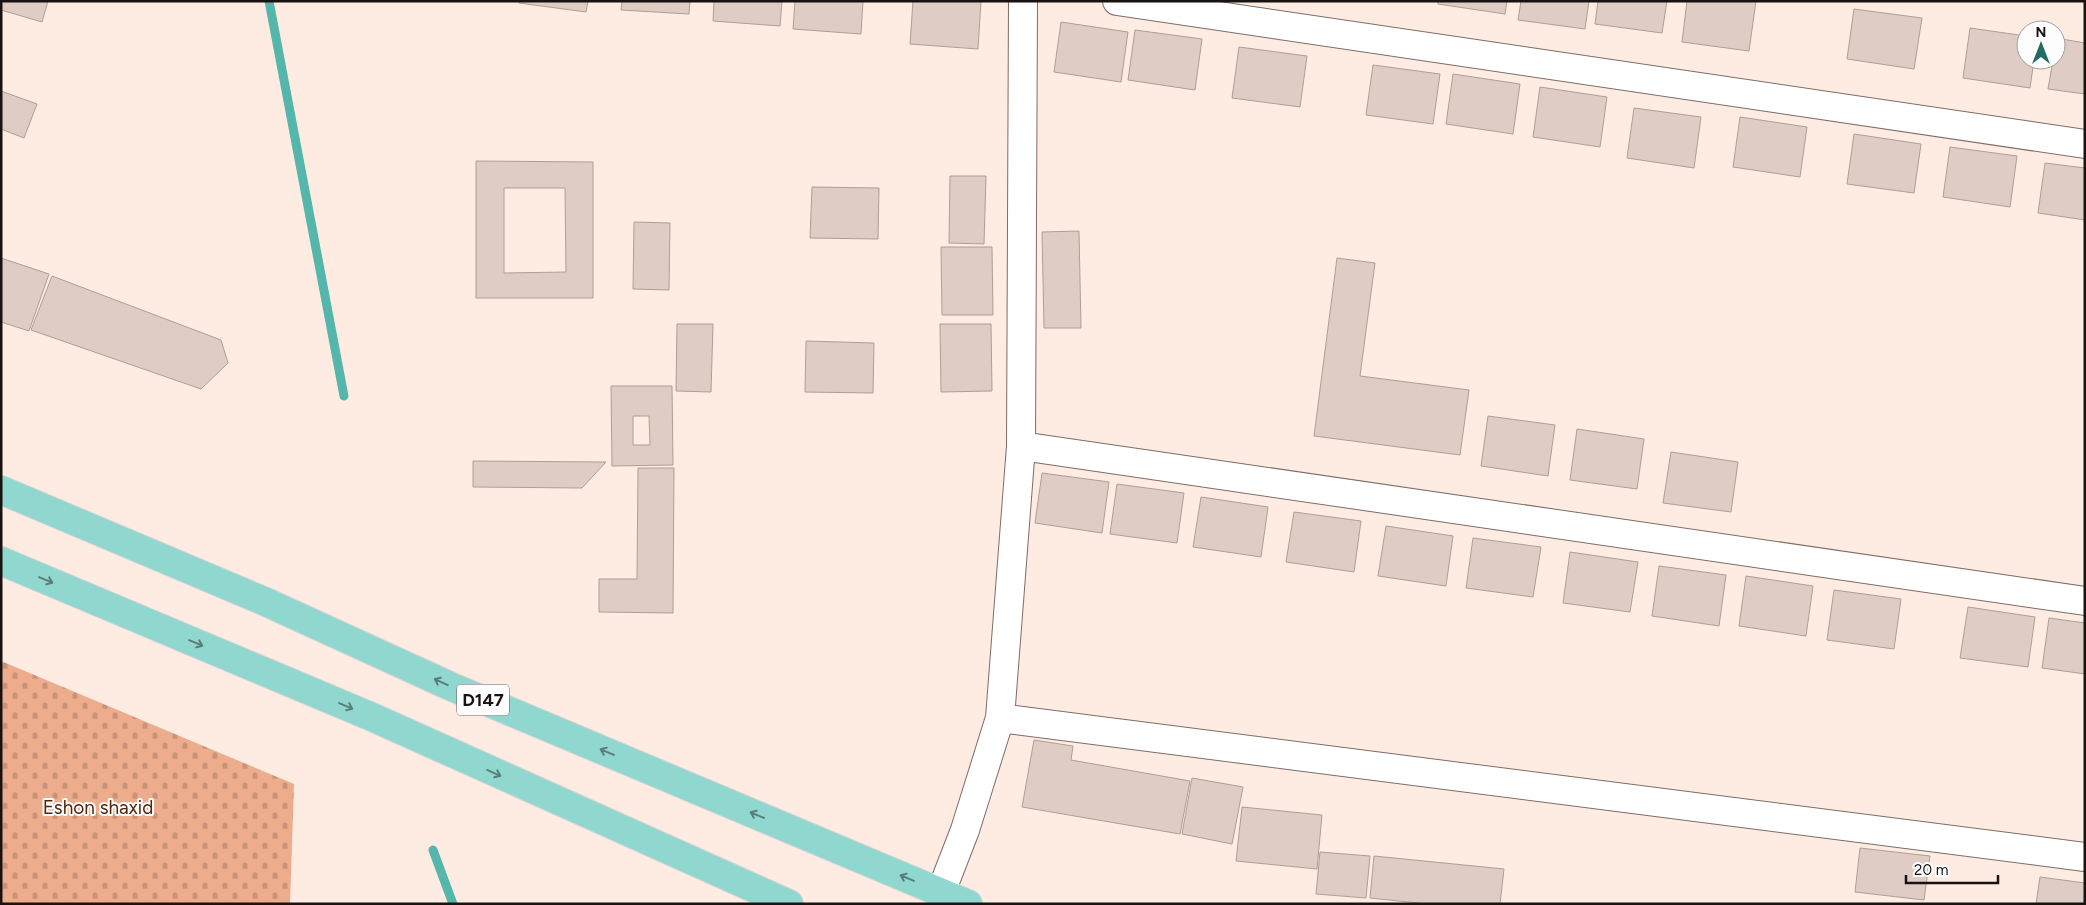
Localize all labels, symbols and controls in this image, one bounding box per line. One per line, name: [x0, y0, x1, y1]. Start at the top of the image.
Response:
north arrow: [2016, 20, 2066, 70]
text: N: [2036, 24, 2046, 41]
one-way arrow: [38, 576, 53, 586]
one-way arrow: [188, 639, 203, 649]
one-way arrow: [434, 677, 449, 687]
road number: D147: [457, 684, 509, 716]
one-way arrow: [338, 702, 353, 712]
one-way arrow: [600, 747, 615, 757]
one-way arrow: [486, 768, 501, 778]
park label: Eshon shaxid: [43, 796, 153, 819]
one-way arrow: [750, 810, 765, 819]
scale bar: [1906, 852, 1998, 884]
text: 20 m: [1914, 861, 1948, 879]
one-way arrow: [900, 872, 915, 882]

